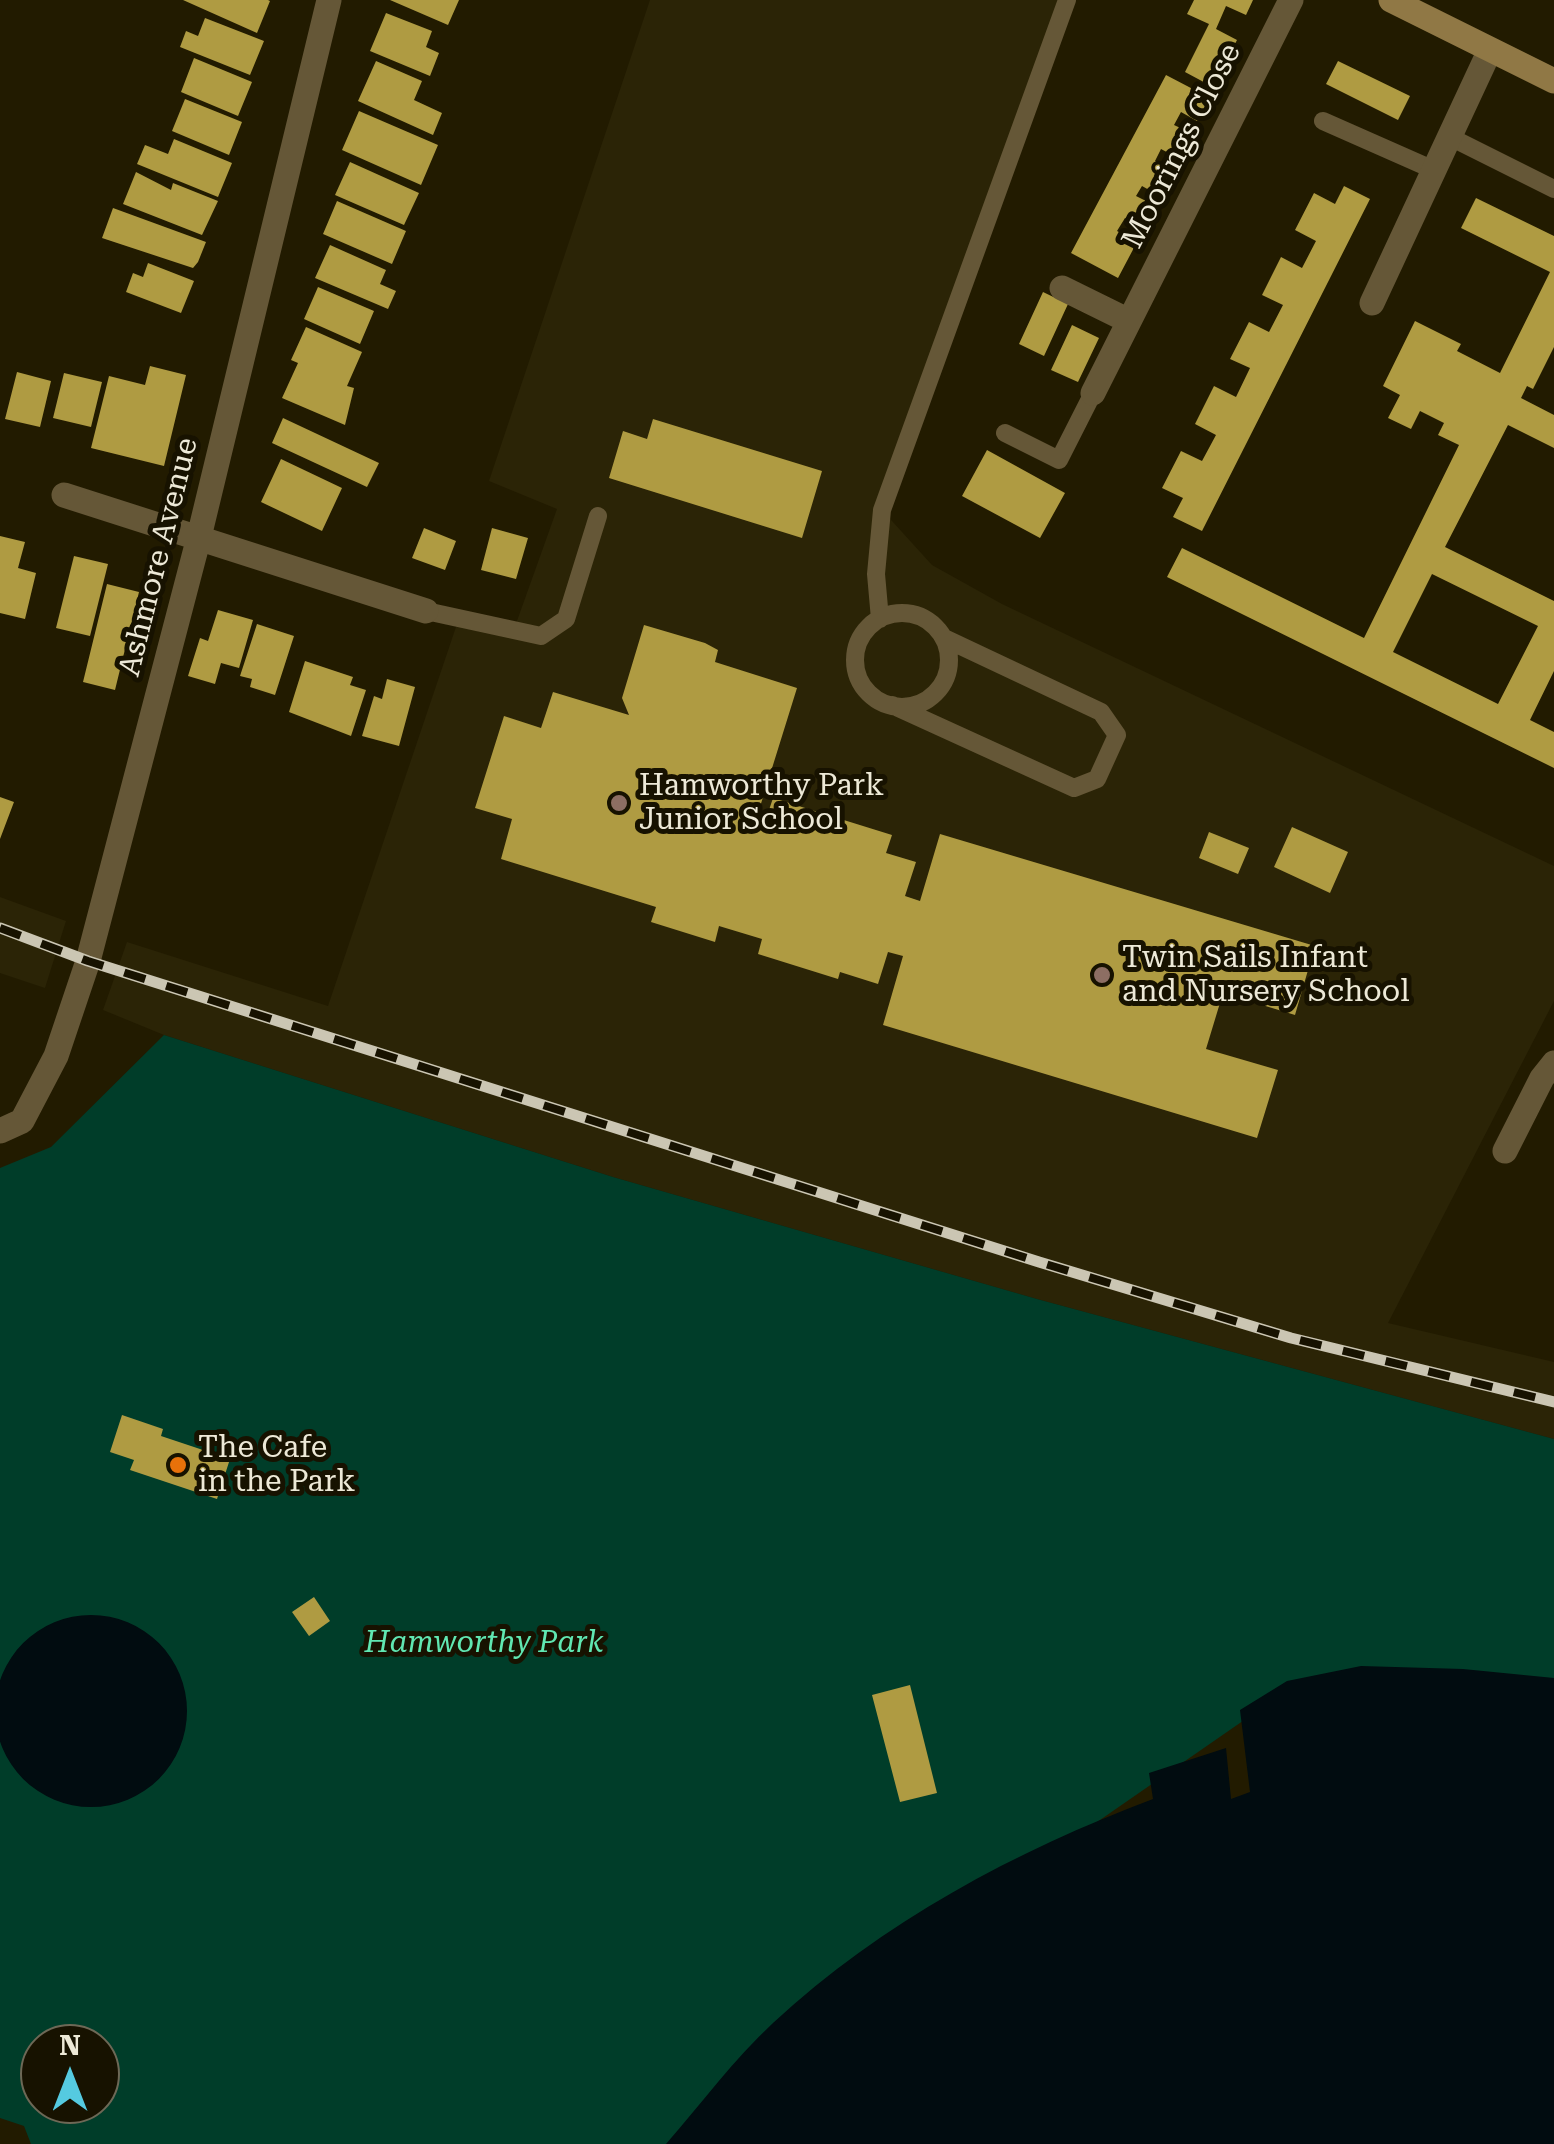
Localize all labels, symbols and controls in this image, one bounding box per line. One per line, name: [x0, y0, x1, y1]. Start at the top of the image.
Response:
street label: Moorings Close: [1115, 38, 1249, 254]
street label: Ashmore Avenue: [112, 434, 206, 680]
place label: Hamworthy Park Junior School: [639, 768, 884, 838]
marker: Hamworthy Park Junior School: [608, 792, 630, 814]
place label: Twin Sails Infant and Nursery School: [1122, 940, 1409, 1010]
marker: Twin Sails Infant and Nursery School: [1091, 964, 1113, 986]
place label: The Cafe in the Park: [198, 1430, 355, 1500]
marker: The Cafe in the Park: [167, 1454, 189, 1476]
park label: Hamworthy Park: [365, 1625, 603, 1661]
north arrow: [20, 2024, 120, 2124]
text: N: [59, 2029, 81, 2062]

